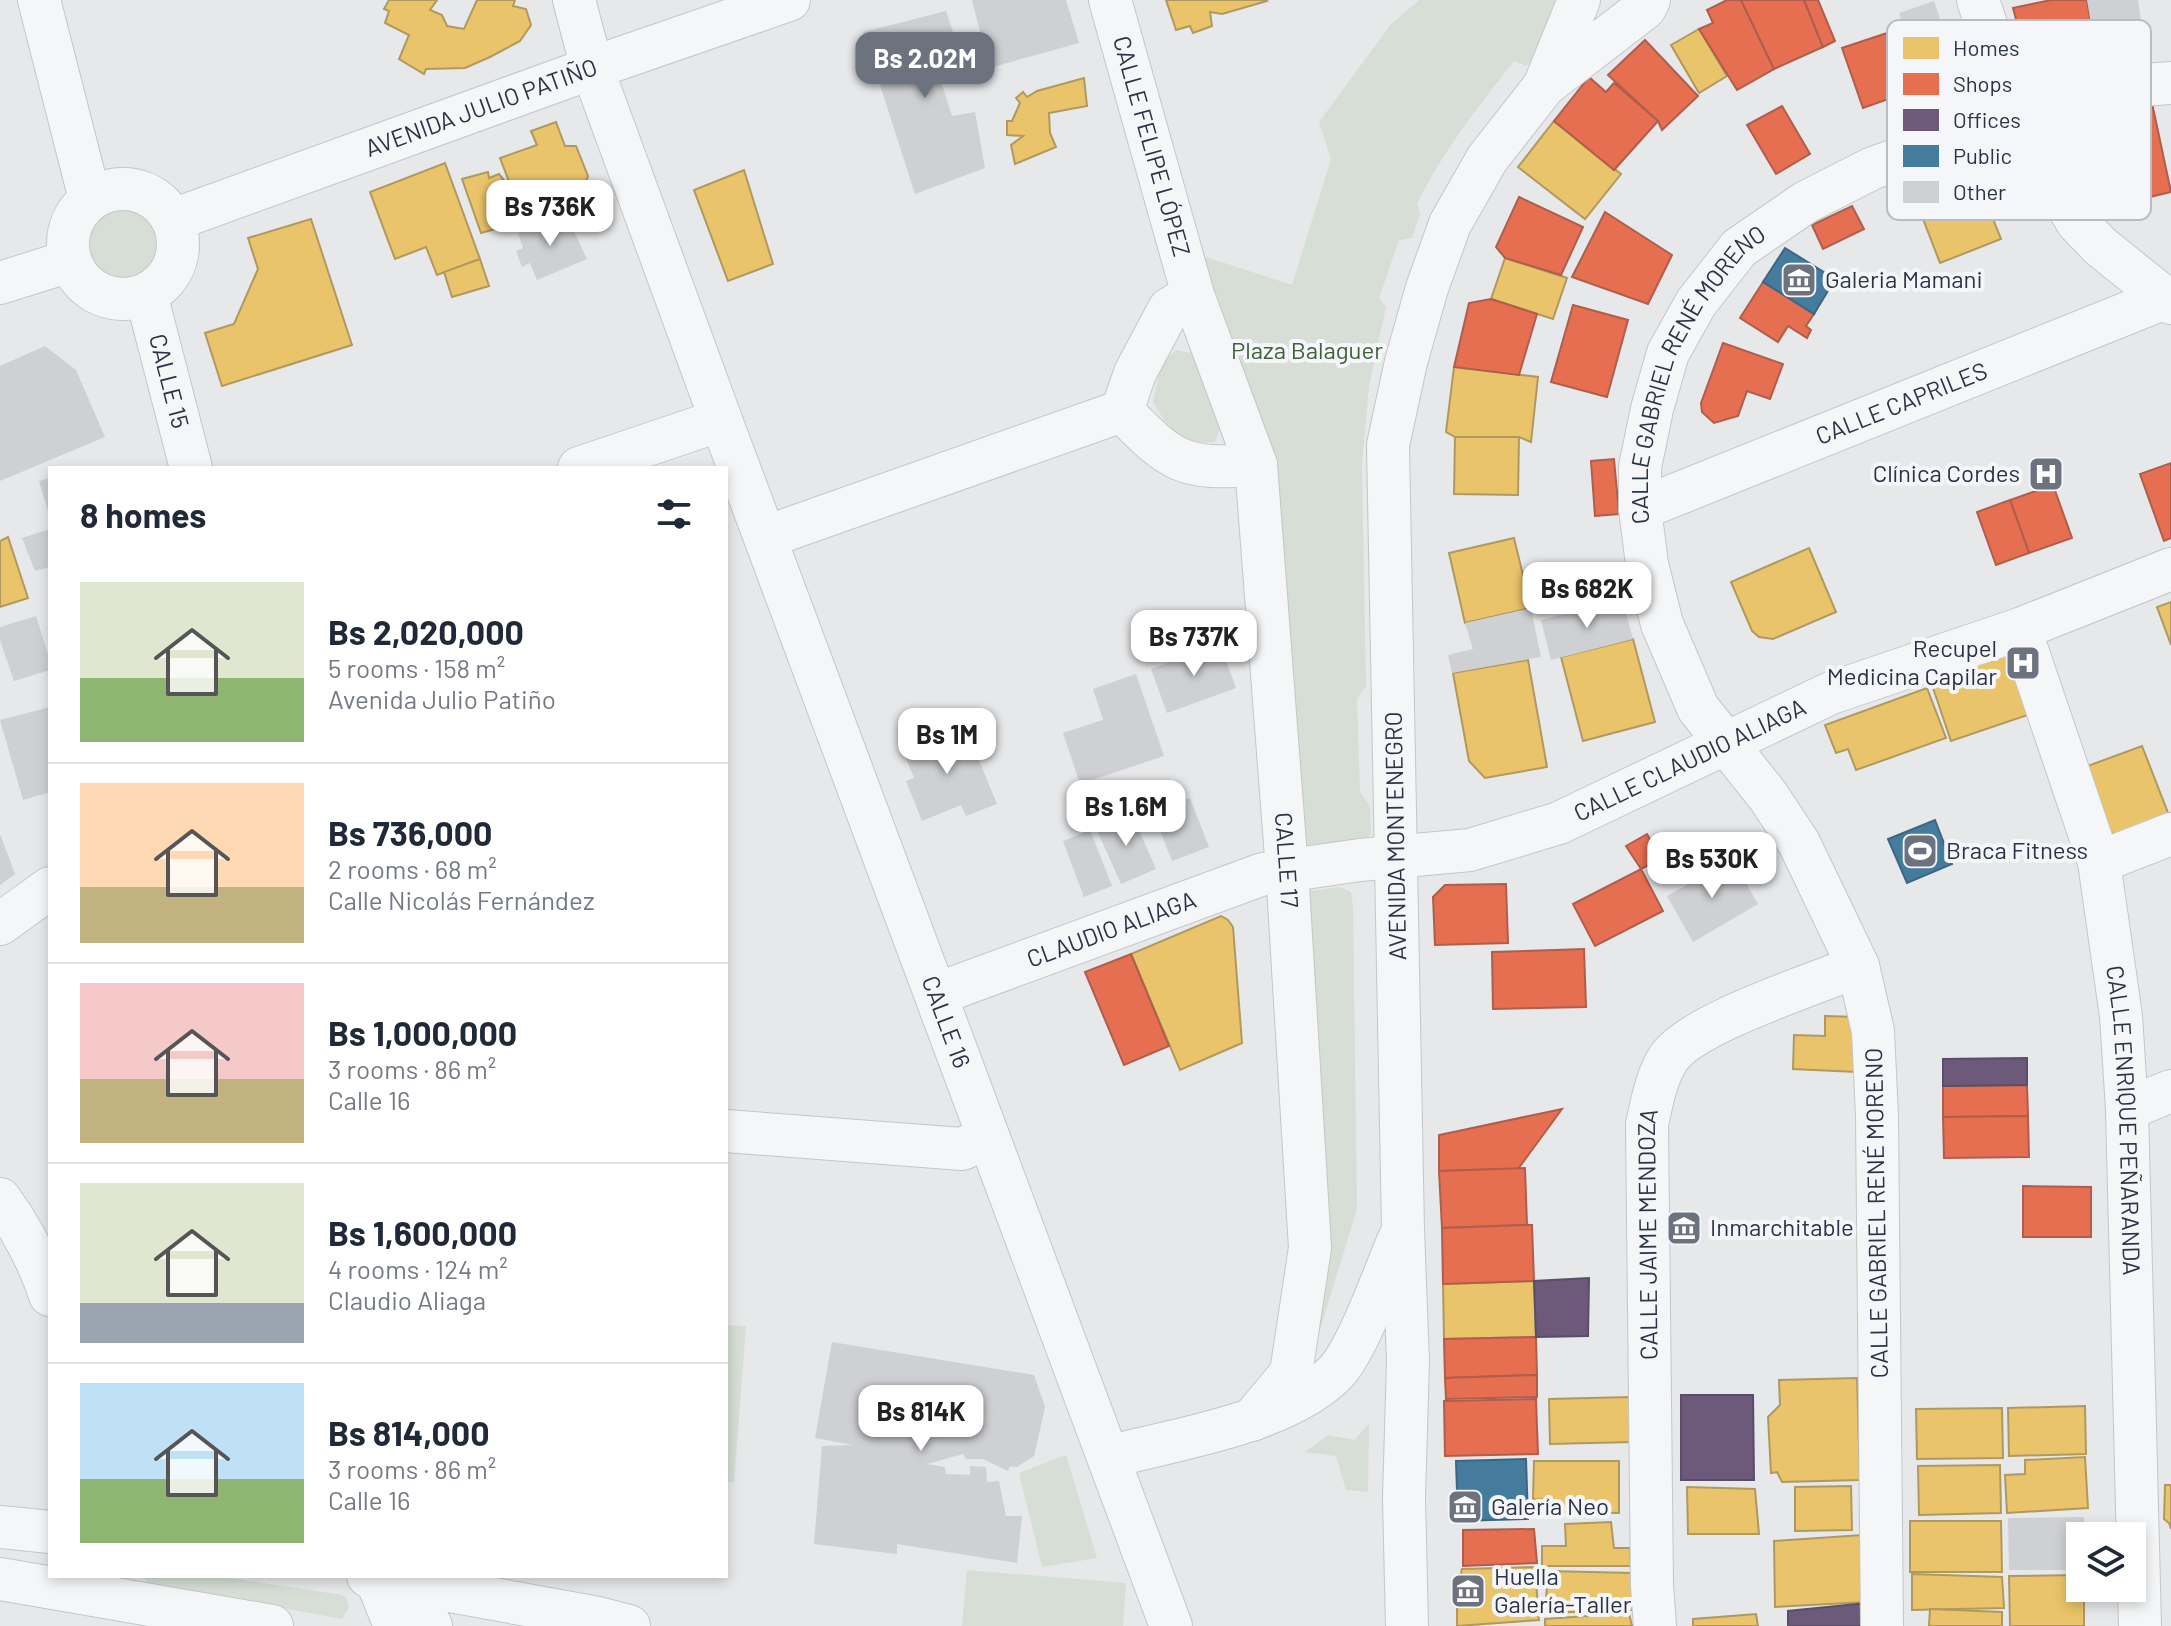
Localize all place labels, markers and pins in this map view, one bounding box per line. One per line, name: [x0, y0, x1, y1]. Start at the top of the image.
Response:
pin: Bs 2.02M: [842, 32, 1008, 100]
pin: Bs 736K: [476, 180, 624, 248]
museum icon: Galeria Mamani: [1780, 261, 1818, 299]
place label: Galeria Mamani: [1825, 264, 1983, 293]
hospital icon: Clínica Cordes: [2027, 455, 2065, 493]
place label: Clínica Cordes: [1873, 458, 2020, 487]
pin: Bs 682K: [1513, 562, 1661, 630]
pin: Bs 737K: [1120, 610, 1268, 678]
place label: Recupel Medicina Capilar: [1827, 633, 1997, 690]
hospital icon: Recupel Medicina Capilar: [2004, 644, 2042, 682]
pin: Bs 1M: [891, 708, 1003, 776]
pin: Bs 1.6M: [1052, 780, 1200, 848]
pin: Bs 530K: [1638, 832, 1786, 900]
sports icon: Braca Fitness: [1901, 832, 1939, 870]
place label: Braca Fitness: [1946, 835, 2088, 864]
museum icon: Inmarchitable: [1665, 1209, 1703, 1247]
place label: Inmarchitable: [1710, 1212, 1854, 1241]
pin: Bs 814K: [847, 1385, 995, 1453]
museum icon: Galería Neo: [1446, 1488, 1484, 1526]
place label: Galería Neo: [1491, 1491, 1609, 1520]
place label: Huella Galería-Taller: [1494, 1561, 1632, 1618]
museum icon: Huella Galería-Taller: [1449, 1572, 1487, 1610]

